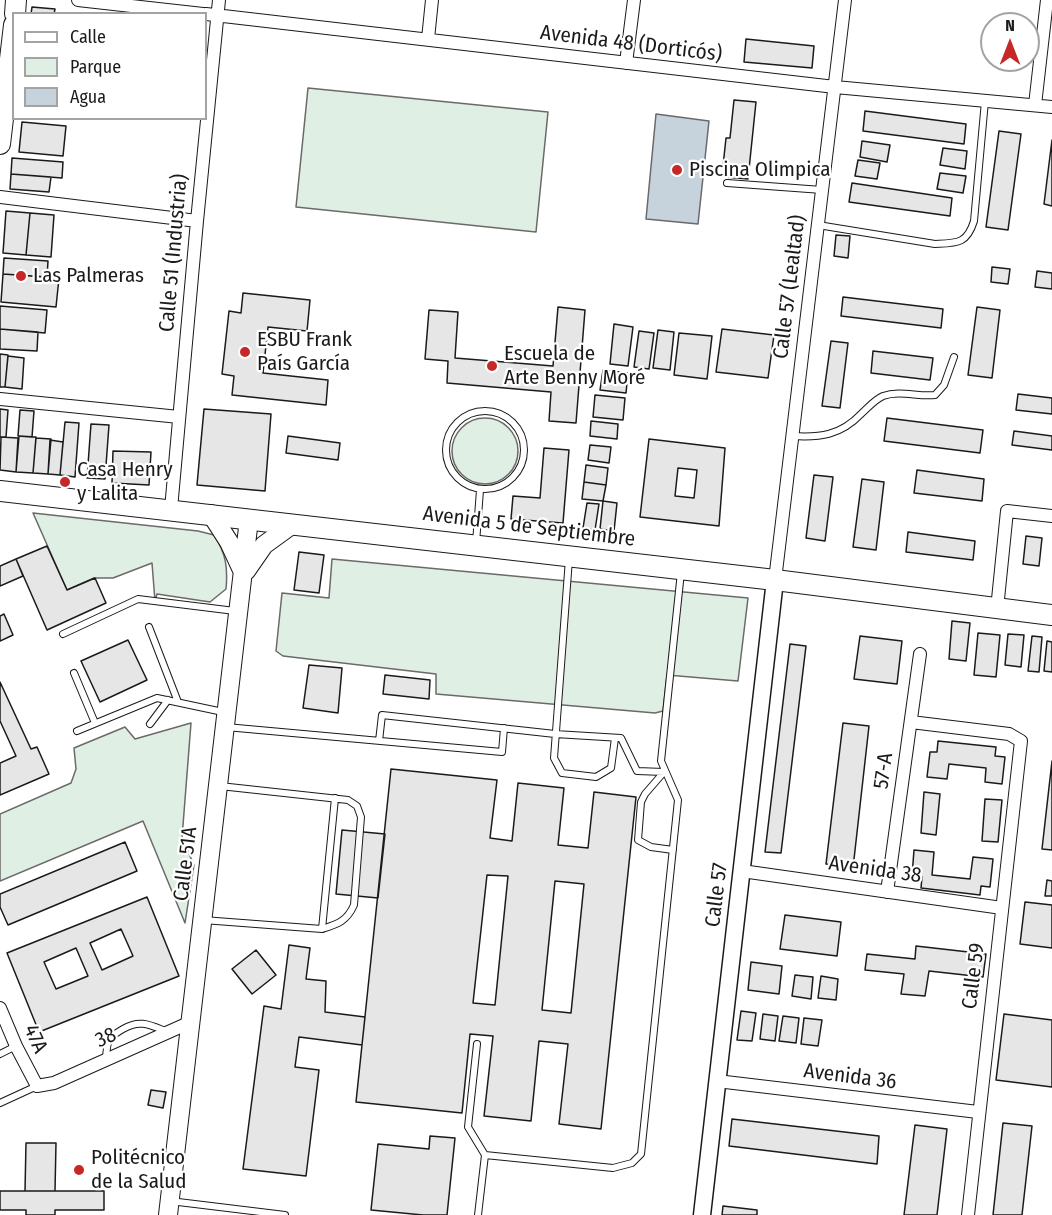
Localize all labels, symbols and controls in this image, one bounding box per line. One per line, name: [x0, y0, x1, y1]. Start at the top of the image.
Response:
legend: [12, 12, 207, 120]
north arrow: [980, 12, 1040, 72]
text: N: [1005, 16, 1015, 35]
street label: Avenida 48 (Dorticós): [539, 20, 723, 68]
text: Calle: [70, 26, 106, 48]
text: Parque: [70, 56, 121, 78]
text: Agua: [70, 86, 106, 108]
place label: Piscina Olimpica: [689, 157, 831, 183]
marker: Piscina Olimpica: [670, 163, 684, 177]
street label: Calle 51 (Industria): [155, 173, 193, 333]
street label: Calle 57 (Lealtad): [769, 214, 811, 360]
place label: Las Palmeras: [33, 263, 144, 289]
marker: Las Palmeras: [14, 269, 28, 283]
place label: ESBU Frank País García: [257, 327, 352, 377]
place label: Escuela de Arte Benny Moré: [504, 341, 645, 391]
marker: ESBU Frank País García: [238, 345, 252, 359]
marker: Escuela de Arte Benny Moré: [485, 359, 499, 373]
place label: Casa Henry y Lalita: [77, 457, 173, 507]
marker: Casa Henry y Lalita: [58, 475, 72, 489]
street label: Avenida 5 de Septiembre: [421, 501, 637, 553]
street label: 57-A: [869, 751, 899, 791]
street label: Calle 51A: [169, 825, 203, 903]
street label: Avenida 38: [827, 851, 923, 889]
street label: Calle 57: [701, 861, 733, 929]
street label: Calle 59: [957, 942, 991, 1010]
street label: 47A: [18, 1021, 52, 1057]
street label: 38: [92, 1022, 120, 1054]
street label: Avenida 36: [802, 1059, 898, 1095]
place label: Politécnico de la Salud: [91, 1145, 187, 1195]
marker: Politécnico de la Salud: [72, 1163, 86, 1177]

